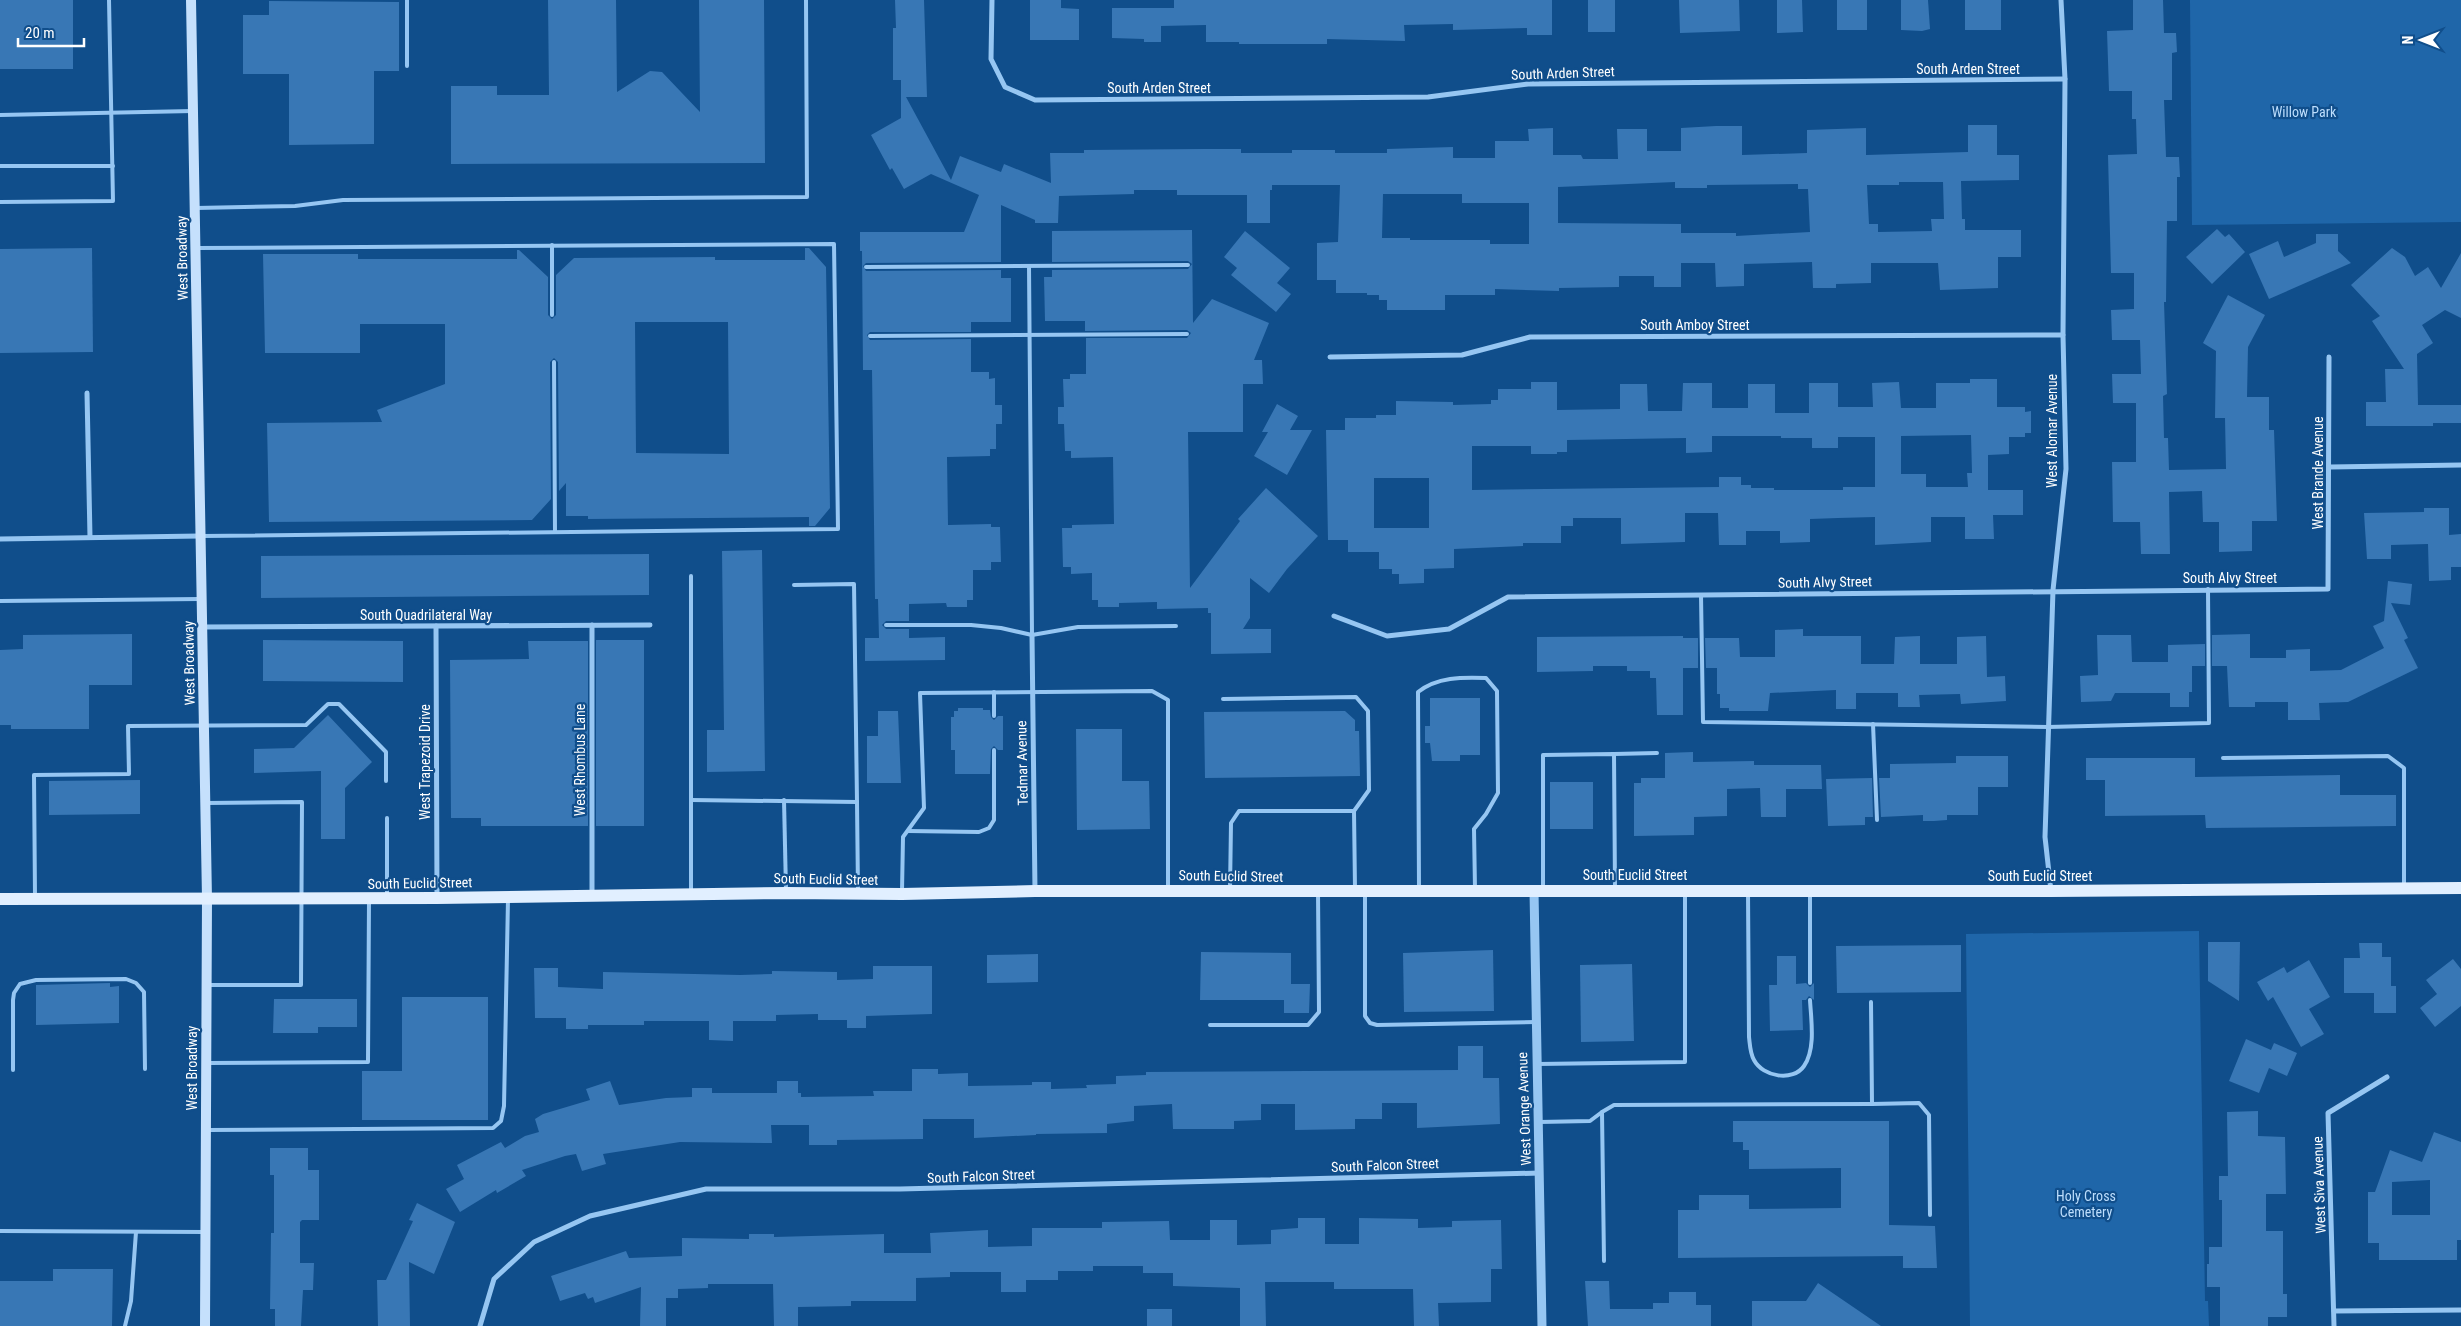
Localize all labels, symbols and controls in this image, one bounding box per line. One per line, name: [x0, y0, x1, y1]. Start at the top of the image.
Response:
scale bar: [18, 15, 84, 47]
north arrow: [2396, 15, 2446, 65]
text: 20 m: [25, 24, 55, 42]
text: N: [2400, 36, 2416, 44]
street label: South Arden Street: [1916, 61, 2020, 77]
street label: South Arden Street: [1511, 63, 1615, 83]
street label: South Arden Street: [1107, 80, 1211, 96]
park label: Willow Park: [2272, 104, 2337, 120]
street label: West Broadway: [173, 215, 191, 301]
street label: South Amboy Street: [1640, 317, 1750, 333]
street label: West Alomar Avenue: [2044, 374, 2060, 488]
street label: West Brande Avenue: [2310, 416, 2326, 529]
street label: South Alvy Street: [2183, 570, 2277, 586]
street label: South Alvy Street: [1778, 573, 1872, 591]
street label: South Quadrilateral Way: [360, 607, 492, 623]
street label: West Broadway: [180, 620, 198, 706]
street label: West Rhombus Lane: [572, 703, 588, 816]
street label: West Trapezoid Drive: [417, 704, 433, 820]
street label: Tedmar Avenue: [1013, 720, 1031, 806]
street label: South Euclid Street: [1179, 867, 1283, 885]
street label: South Euclid Street: [1583, 867, 1687, 883]
street label: South Euclid Street: [1988, 868, 2092, 884]
street label: South Euclid Street: [774, 870, 878, 888]
street label: South Euclid Street: [368, 874, 472, 892]
street label: West Broadway: [184, 1025, 200, 1110]
street label: West Orange Avenue: [1514, 1052, 1534, 1166]
street label: West Siva Avenue: [2309, 1136, 2329, 1234]
street label: South Falcon Street: [1331, 1155, 1439, 1175]
street label: South Falcon Street: [927, 1166, 1035, 1186]
park label: Holy Cross Cemetery: [2056, 1188, 2116, 1220]

